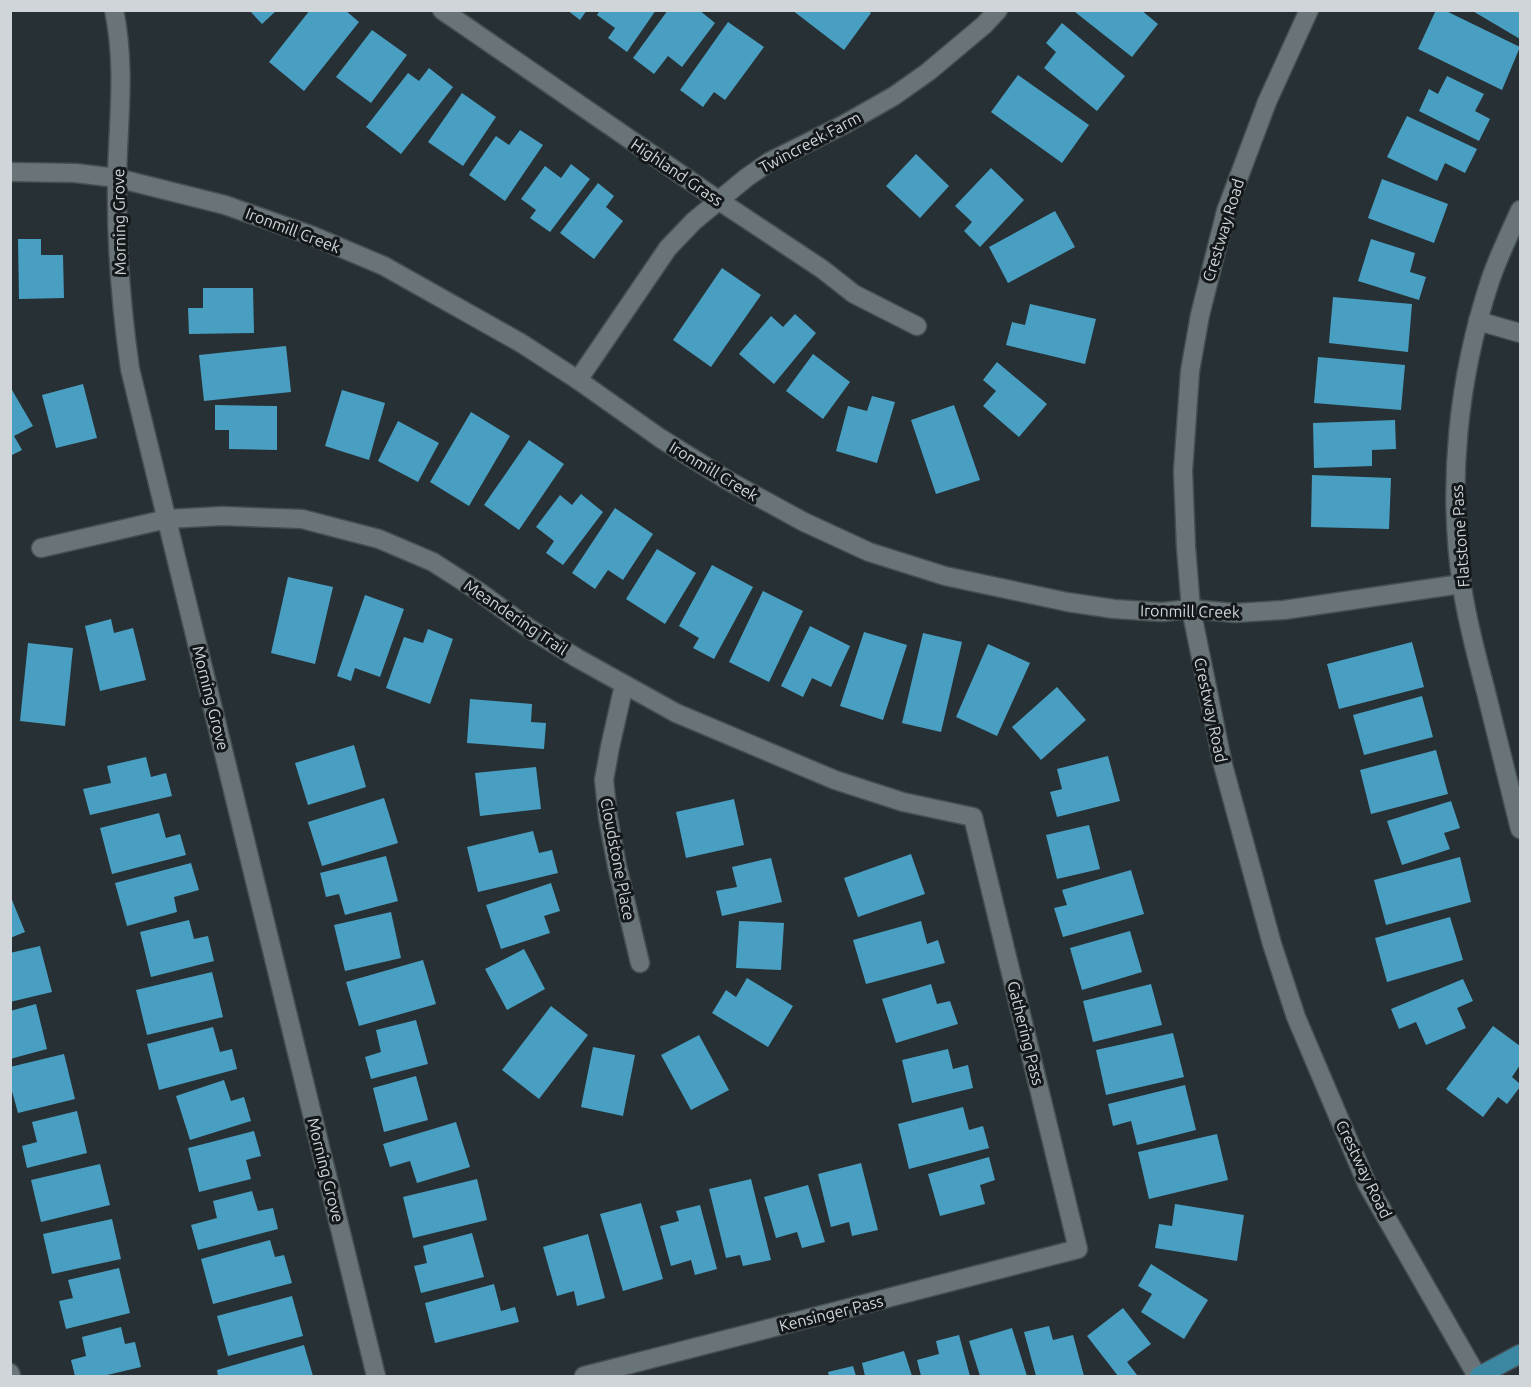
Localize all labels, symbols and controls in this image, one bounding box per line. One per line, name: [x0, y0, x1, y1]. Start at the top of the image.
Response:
street label: Twincreek Farm: [756, 108, 864, 176]
street label: Highland Grass: [628, 135, 726, 209]
street label: Morning Grove: [109, 168, 129, 276]
street label: Crestway Road: [1199, 176, 1247, 284]
street label: Ironmill Creek: [243, 204, 343, 256]
street label: Ironmill Creek: [667, 438, 761, 504]
street label: Flatstone Pass: [1447, 484, 1473, 588]
street label: Meandering Trail: [461, 576, 571, 658]
street label: Ironmill Creek: [1140, 601, 1240, 621]
street label: Morning Grove: [189, 644, 233, 752]
street label: Crestway Road: [1191, 656, 1231, 764]
street label: Cloudstone Place: [597, 796, 639, 922]
street label: Gathering Pass: [1004, 979, 1048, 1087]
street label: Morning Grove: [304, 1116, 348, 1224]
street label: Crestway Road: [1332, 1117, 1396, 1221]
street label: Kensinger Pass: [777, 1291, 885, 1335]

